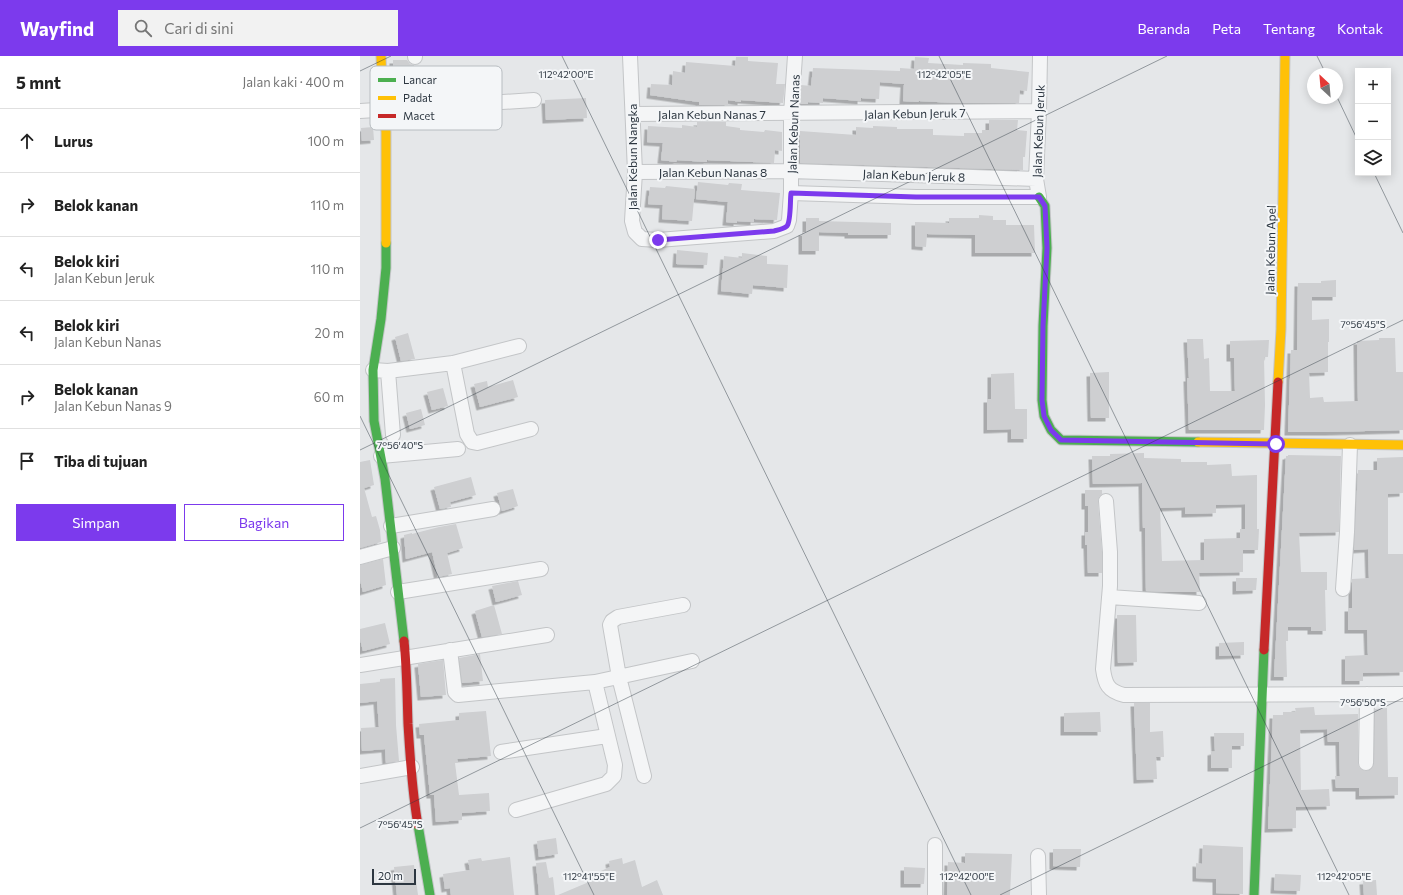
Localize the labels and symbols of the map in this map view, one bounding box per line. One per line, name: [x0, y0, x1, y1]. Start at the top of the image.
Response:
legend: [370, 66, 502, 130]
text: 112°42'00"E: [538, 68, 594, 80]
text: 112°42'05"E: [917, 68, 971, 80]
north arrow: [1307, 68, 1343, 104]
text: Lancar: [403, 73, 438, 86]
street label: Jalan Kebun Nanas: [784, 74, 803, 174]
street label: Jalan Kebun Jeruk: [1029, 84, 1048, 178]
text: Padat: [403, 91, 433, 104]
street label: Jalan Kebun Nangka: [625, 104, 640, 210]
street label: Jalan Kebun Jeruk 7: [864, 105, 966, 122]
street label: Jalan Kebun Nanas 7: [658, 107, 766, 122]
text: Macet: [403, 109, 435, 122]
street label: Jalan Kebun Nanas 8: [659, 165, 767, 180]
street label: Jalan Kebun Jeruk 8: [862, 166, 966, 185]
street label: Jalan Kebun Apel: [1262, 205, 1279, 295]
route end: [649, 231, 667, 249]
text: 7°56'45"S: [1340, 318, 1386, 330]
route start: [1267, 435, 1285, 453]
text: 7°56'40"S: [377, 439, 423, 451]
text: 7°56'50"S: [1340, 696, 1386, 708]
text: 7°56'45"S: [377, 818, 423, 830]
scale bar: [372, 867, 416, 886]
text: 112°41'55"E: [563, 870, 615, 882]
text: 112°42'00"E: [939, 870, 995, 882]
text: 112°42'05"E: [1317, 870, 1371, 882]

